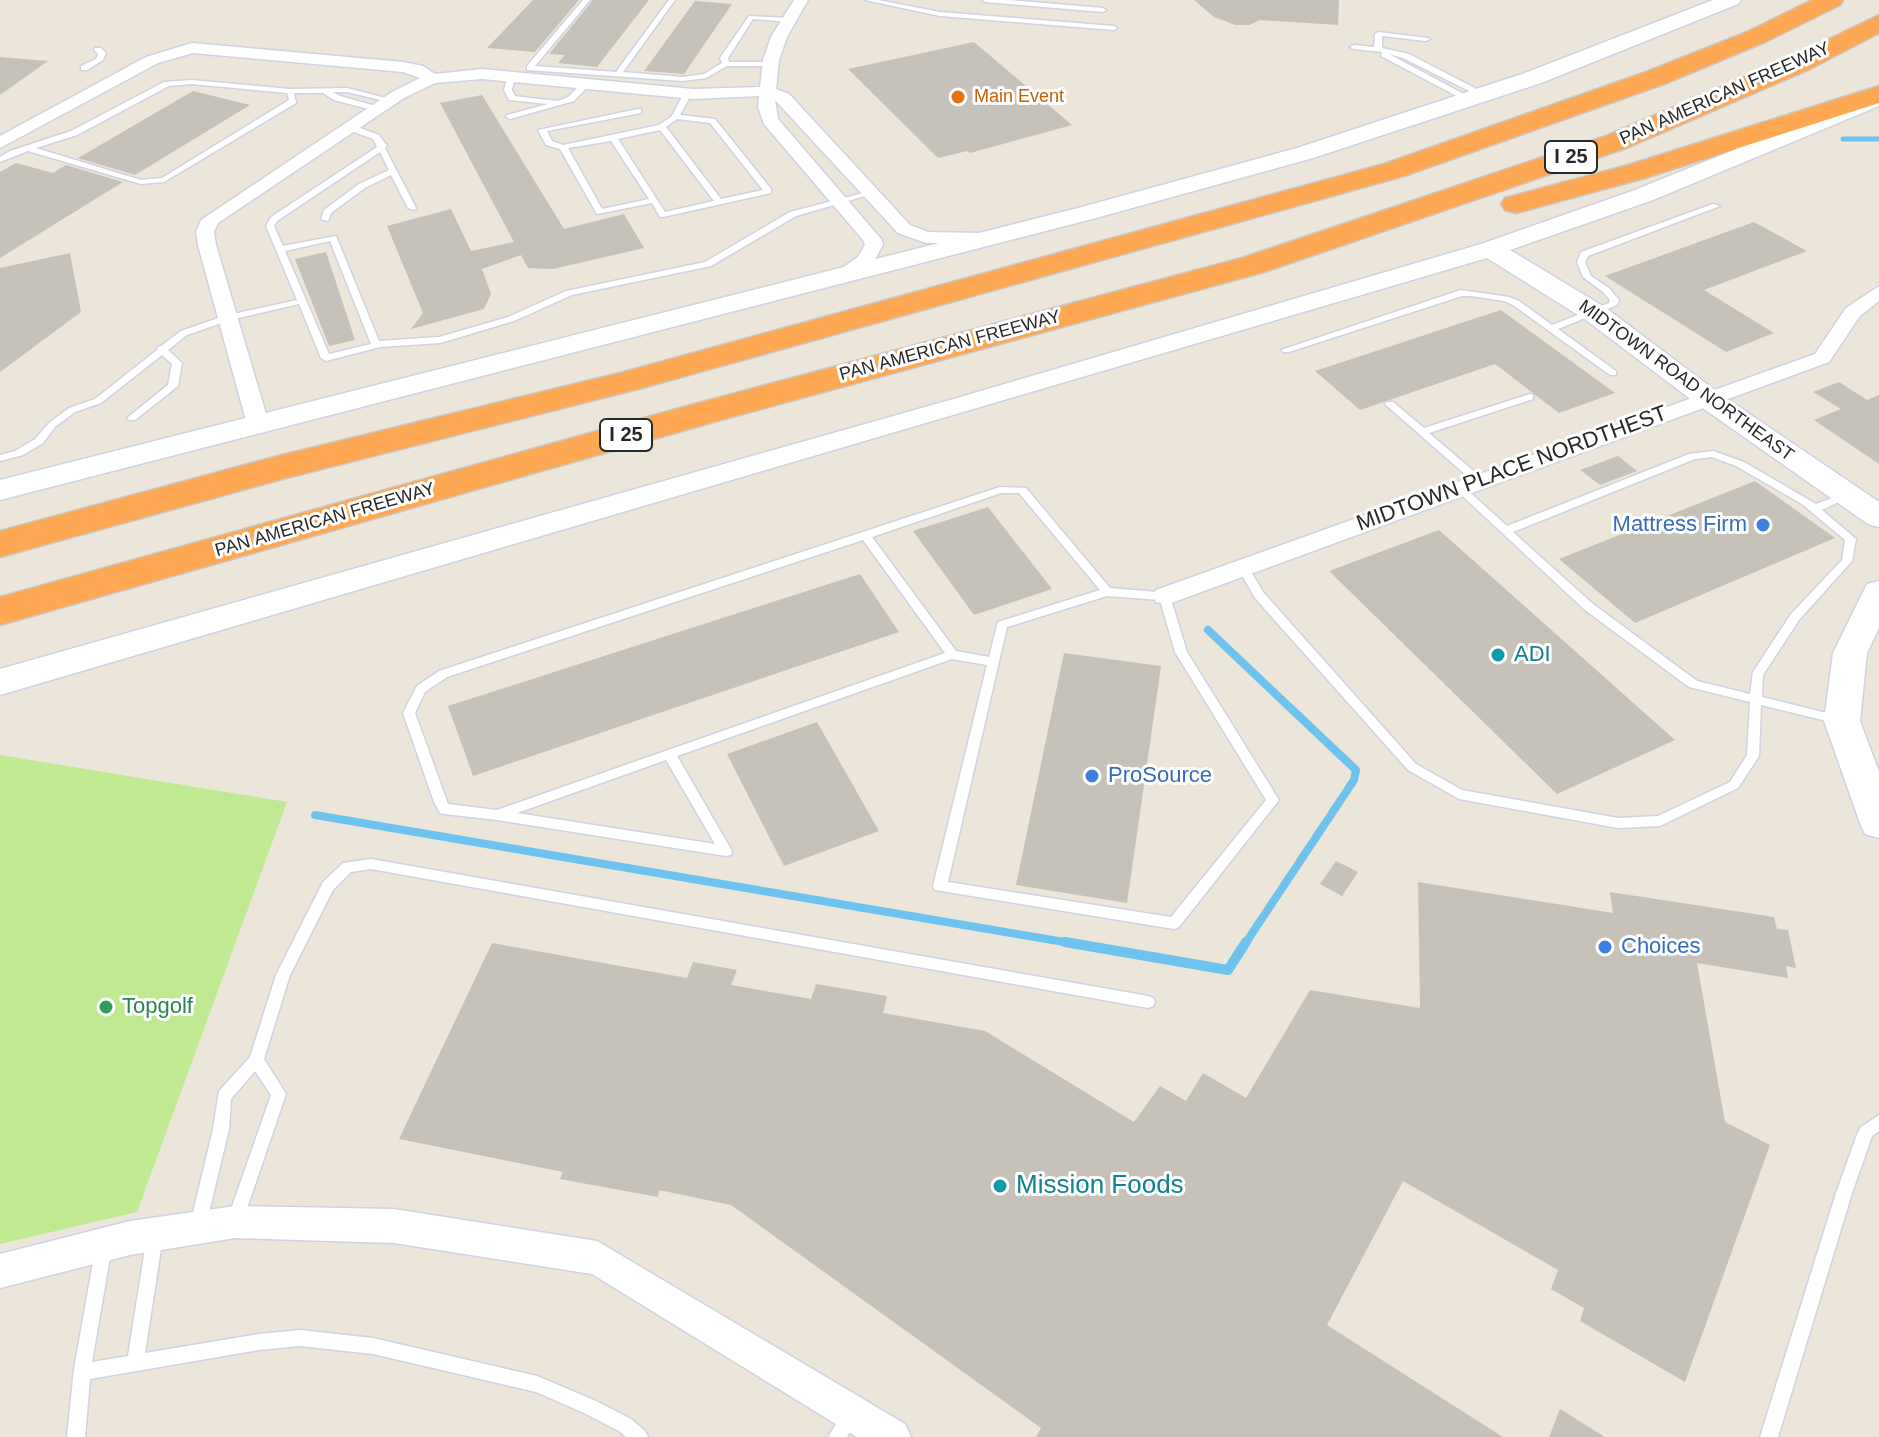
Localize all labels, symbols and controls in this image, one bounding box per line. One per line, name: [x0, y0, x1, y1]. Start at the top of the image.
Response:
street label: PAN AMERICAN FREEWAY: [1617, 38, 1833, 150]
place label: Main Event: [974, 86, 1064, 108]
marker: Main Event: [949, 88, 967, 106]
road number: I 25: [1545, 141, 1597, 173]
street label: MIDTOWN ROAD NORTHEAST: [1574, 296, 1798, 466]
street label: PAN AMERICAN FREEWAY: [837, 306, 1063, 386]
street label: MIDTOWN PLACE NORDTHEST: [1353, 400, 1671, 538]
road number: I 25: [600, 419, 652, 451]
street label: PAN AMERICAN FREEWAY: [213, 478, 437, 562]
place label: Mattress Firm: [1613, 512, 1747, 538]
marker: Mattress Firm: [1754, 516, 1772, 534]
place label: ADI: [1514, 642, 1551, 668]
marker: ADI: [1489, 646, 1507, 664]
place label: ProSource: [1108, 763, 1212, 789]
marker: ProSource: [1083, 767, 1101, 785]
place label: Choices: [1621, 934, 1700, 960]
marker: Choices: [1596, 938, 1614, 956]
place label: Topgolf: [122, 994, 193, 1020]
marker: Topgolf: [97, 998, 115, 1016]
place label: Mission Foods: [1016, 1170, 1184, 1202]
marker: Mission Foods: [991, 1177, 1009, 1195]

